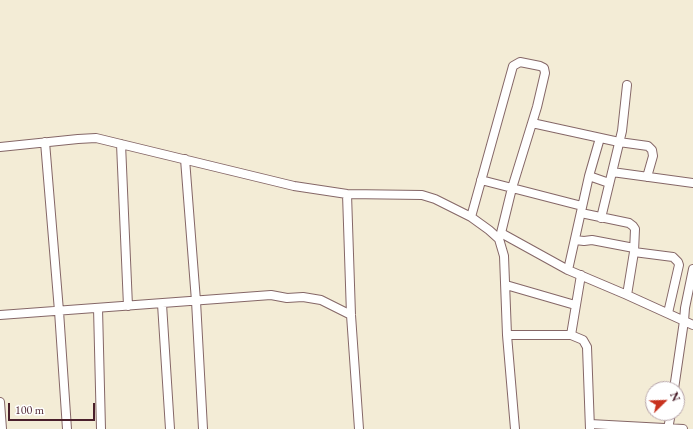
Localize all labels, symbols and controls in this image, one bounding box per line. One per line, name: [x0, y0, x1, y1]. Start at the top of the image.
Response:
north arrow: [645, 381, 685, 421]
text: N: [667, 390, 683, 404]
scale bar: [10, 395, 97, 421]
text: 100 m: [15, 402, 44, 418]

